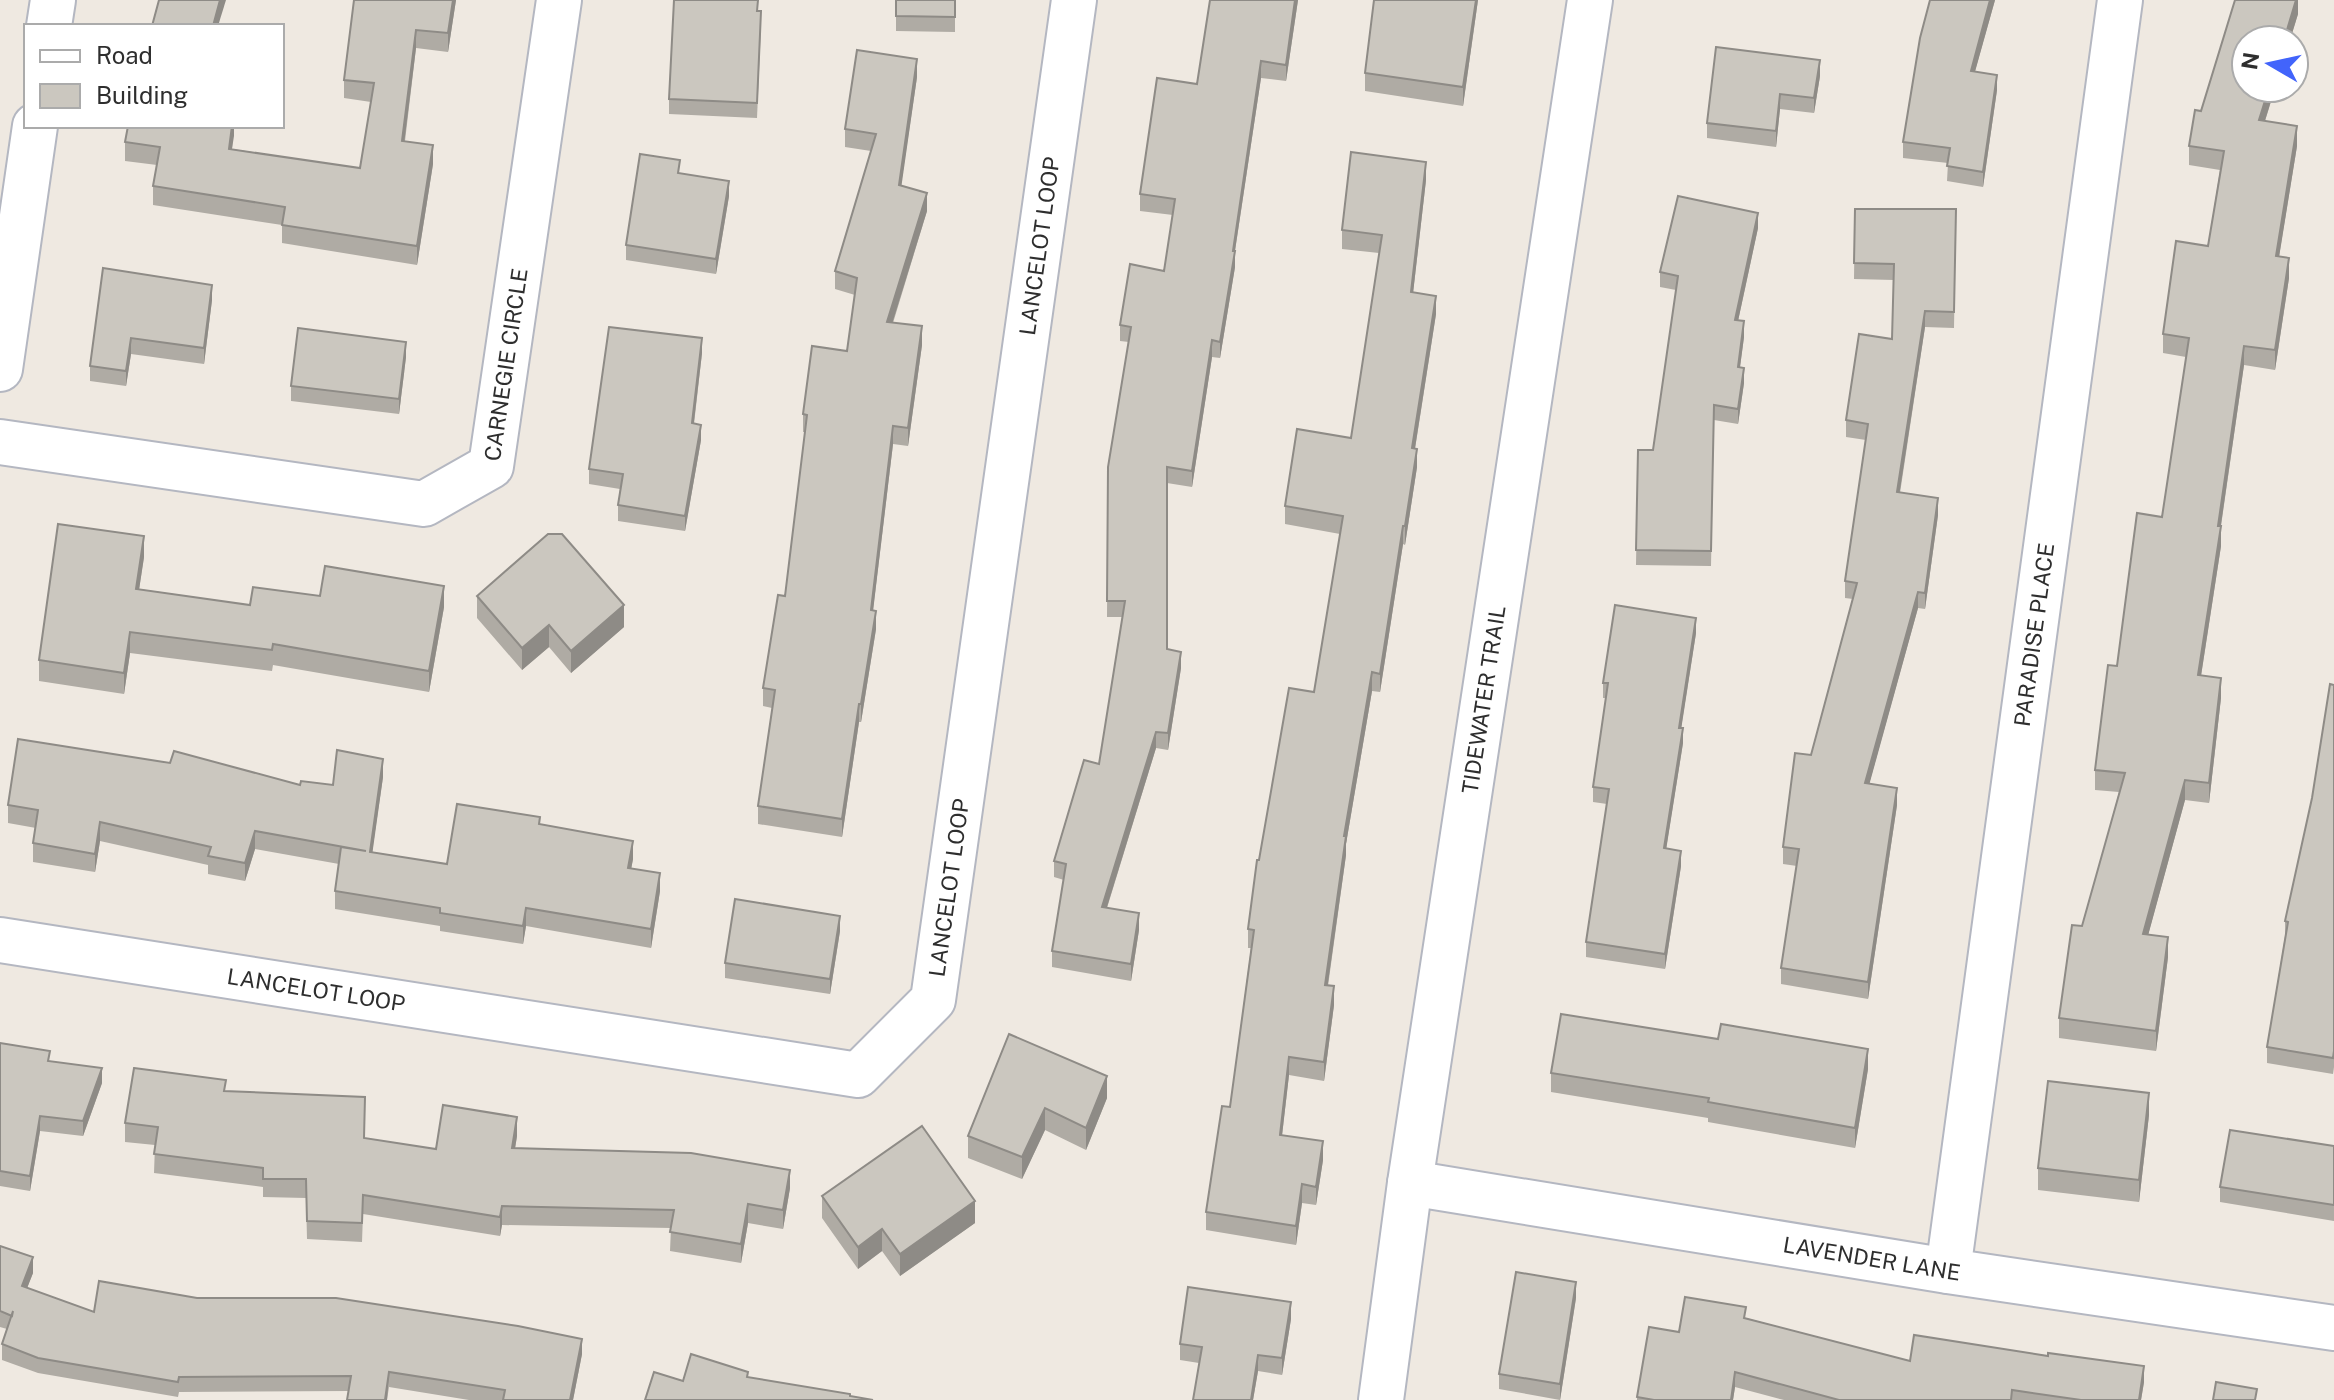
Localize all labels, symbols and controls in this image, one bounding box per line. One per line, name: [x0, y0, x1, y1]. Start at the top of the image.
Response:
legend: [24, 24, 284, 128]
north arrow: [2230, 24, 2310, 104]
text: Road: [96, 41, 153, 69]
text: N: [2236, 50, 2264, 71]
text: Building: [96, 81, 188, 109]
street label: LANCELOT LOOP: [1014, 155, 1065, 337]
street label: CARNEGIE CIRCLE: [479, 266, 533, 463]
street label: PARADISE PLACE: [2009, 541, 2059, 728]
street label: TIDEWATER TRAIL: [1456, 604, 1511, 795]
street label: LANCELOT LOOP: [923, 797, 974, 979]
street label: LANCELOT LOOP: [225, 963, 407, 1017]
street label: LAVENDER LANE: [1781, 1231, 1962, 1286]

